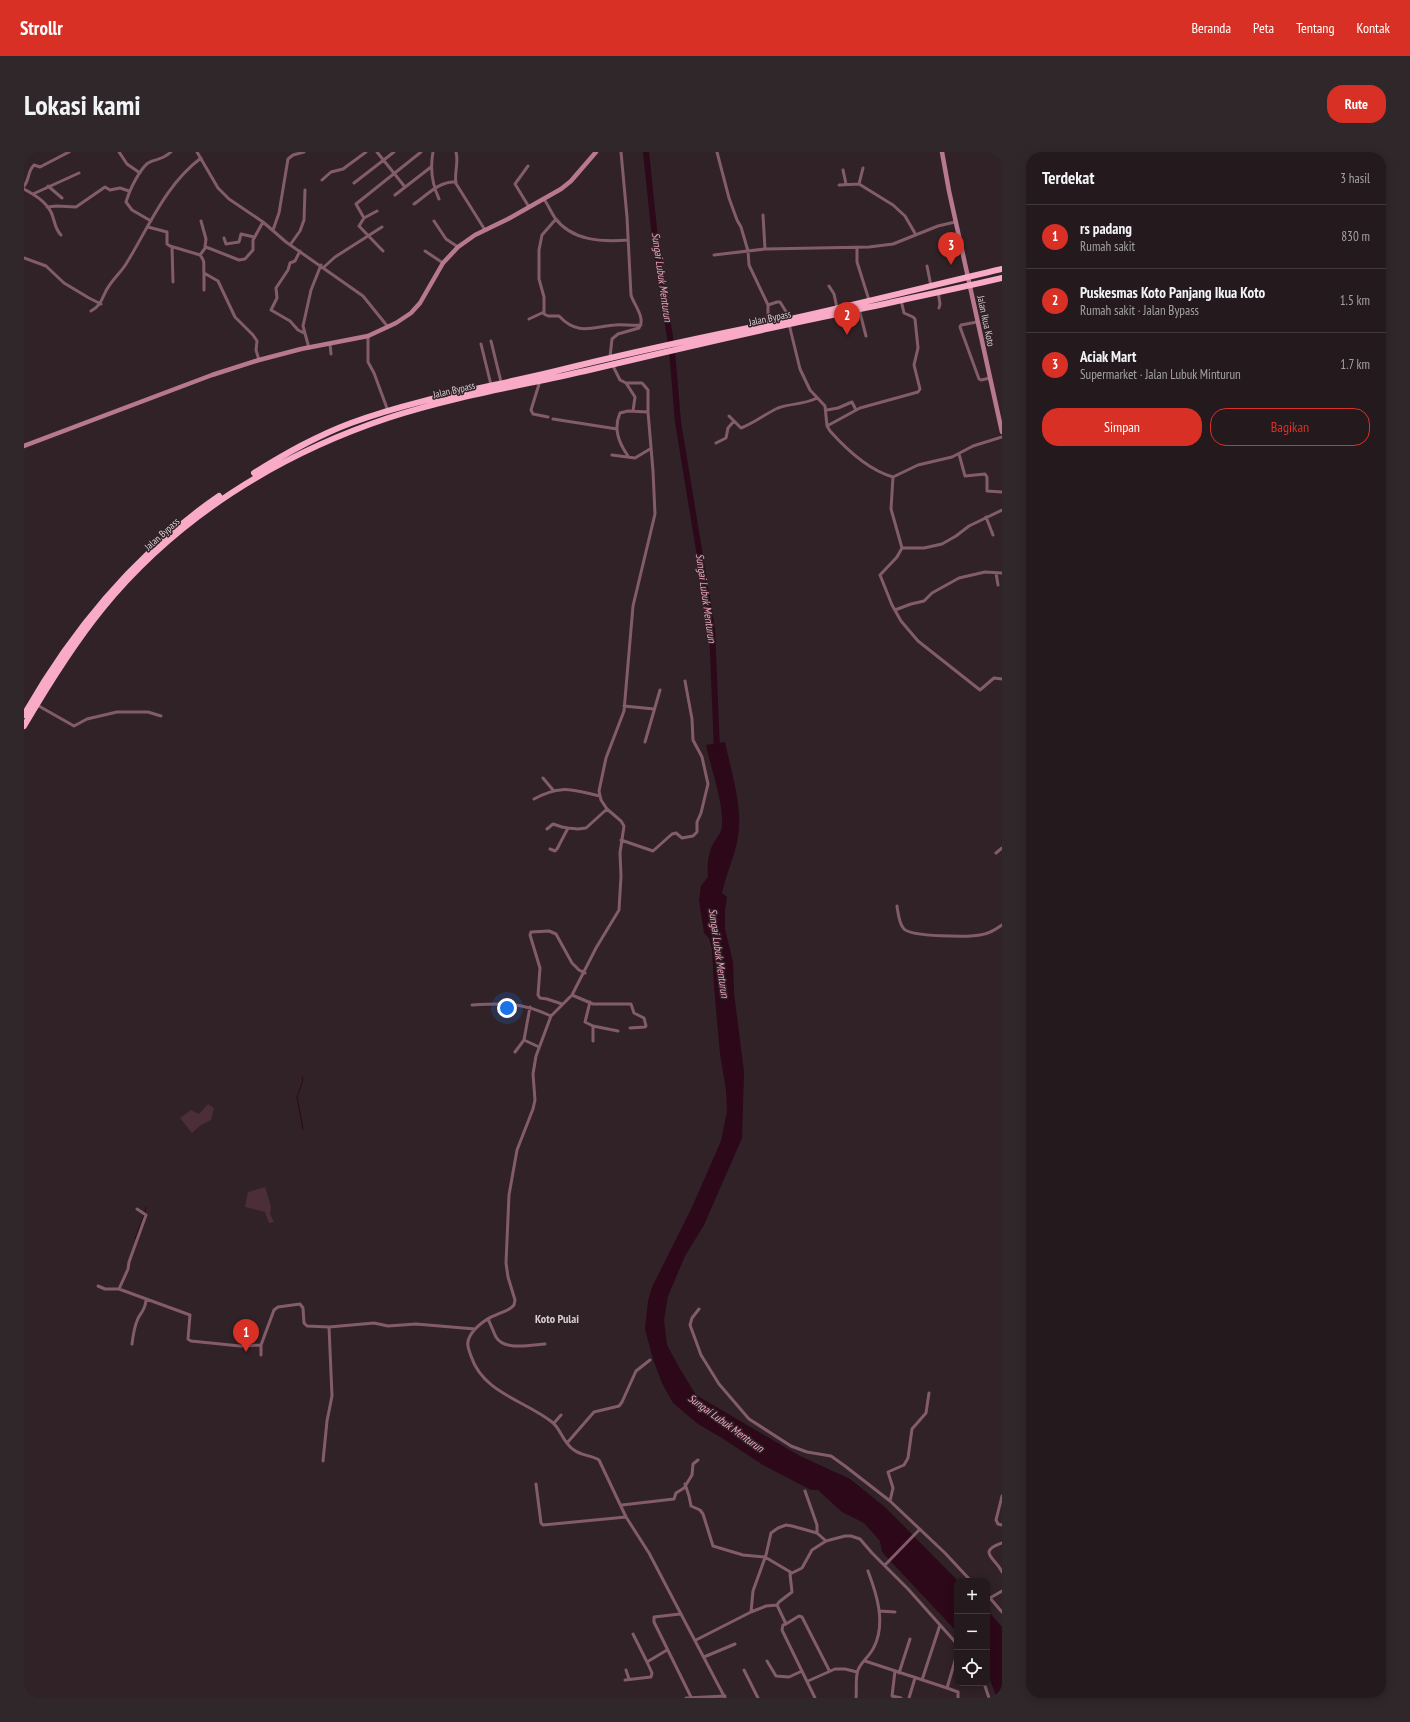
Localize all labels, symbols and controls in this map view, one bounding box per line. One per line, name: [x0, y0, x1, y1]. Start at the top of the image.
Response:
text: Strollr: [20, 16, 63, 40]
text: Beranda: [1191, 19, 1231, 37]
text: Peta: [1253, 19, 1274, 37]
text: Tentang: [1296, 19, 1335, 37]
text: Kontak: [1357, 19, 1390, 37]
button: Rute: [1327, 85, 1386, 123]
text: Lokasi kami: [24, 86, 141, 123]
text: Terdekat: [1042, 167, 1094, 189]
text: 3 hasil: [1340, 170, 1370, 187]
text: rs padang: [1080, 219, 1132, 238]
text: 1: [1052, 228, 1058, 245]
text: 830 m: [1341, 228, 1370, 245]
water label: Sungai Lubuk Menturun: [649, 231, 675, 324]
pin: 3: [938, 232, 964, 265]
text: Rumah sakit: [1080, 238, 1135, 255]
text: Puskesmas Koto Panjang Ikua Koto: [1080, 283, 1265, 302]
text: 2: [1052, 292, 1058, 309]
text: 1.5 km: [1340, 292, 1370, 309]
street label: Jalan Ikua Koto: [974, 293, 998, 348]
pin: 2: [834, 302, 860, 335]
text: Rumah sakit · Jalan Bypass: [1080, 302, 1199, 319]
street label: Jalan Bypass: [747, 307, 793, 329]
text: Aciak Mart: [1080, 347, 1136, 366]
text: 3: [1052, 356, 1058, 373]
text: 1.7 km: [1340, 356, 1370, 373]
text: Supermarket · Jalan Lubuk Minturun: [1080, 366, 1241, 383]
street label: Jalan Bypass: [431, 379, 477, 401]
button: Simpan: [1042, 408, 1202, 446]
button: Bagikan: [1210, 408, 1370, 446]
street label: Jalan Bypass: [141, 514, 183, 554]
water label: Sungai Lubuk Menturun: [693, 552, 719, 645]
water label: Sungai Lubuk Menturun: [706, 907, 732, 1000]
your location: [497, 998, 517, 1018]
district label: Koto Pulai: [535, 1311, 579, 1326]
pin: 1: [233, 1319, 259, 1352]
water label: Sungai Lubuk Menturun: [685, 1391, 767, 1456]
map controls: [954, 1578, 990, 1686]
button: +: [954, 1578, 990, 1614]
button: −: [954, 1614, 990, 1650]
button: locate: [954, 1650, 990, 1686]

